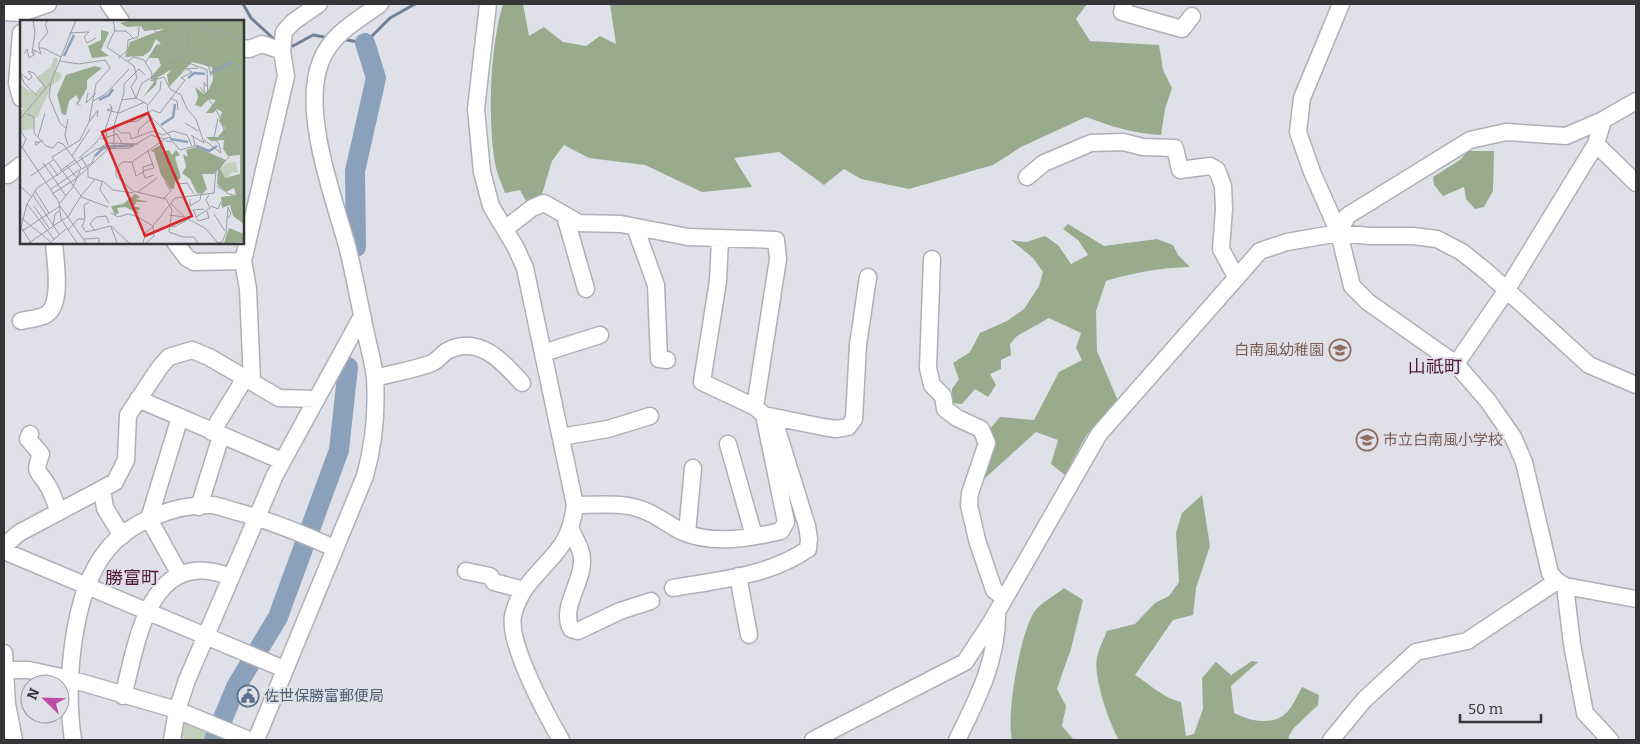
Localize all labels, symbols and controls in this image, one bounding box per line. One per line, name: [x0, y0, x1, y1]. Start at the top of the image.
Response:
inset map: [20, 20, 244, 244]
school or university icon: 白南風幼稚園: [1328, 338, 1352, 362]
place label: 白南風幼稚園: [1234, 341, 1324, 359]
district label: 山祇町: [1408, 356, 1462, 378]
school or university icon: 市立白南風小学校: [1355, 428, 1379, 452]
place label: 市立白南風小学校: [1383, 431, 1503, 449]
district label: 勝富町: [105, 567, 159, 589]
north arrow: [20, 674, 70, 724]
public building icon: 佐世保勝富郵便局: [236, 684, 260, 708]
text: N: [24, 686, 44, 702]
place label: 佐世保勝富郵便局: [264, 687, 384, 705]
scale bar: [1460, 692, 1541, 724]
text: 50 m: [1468, 700, 1504, 718]

